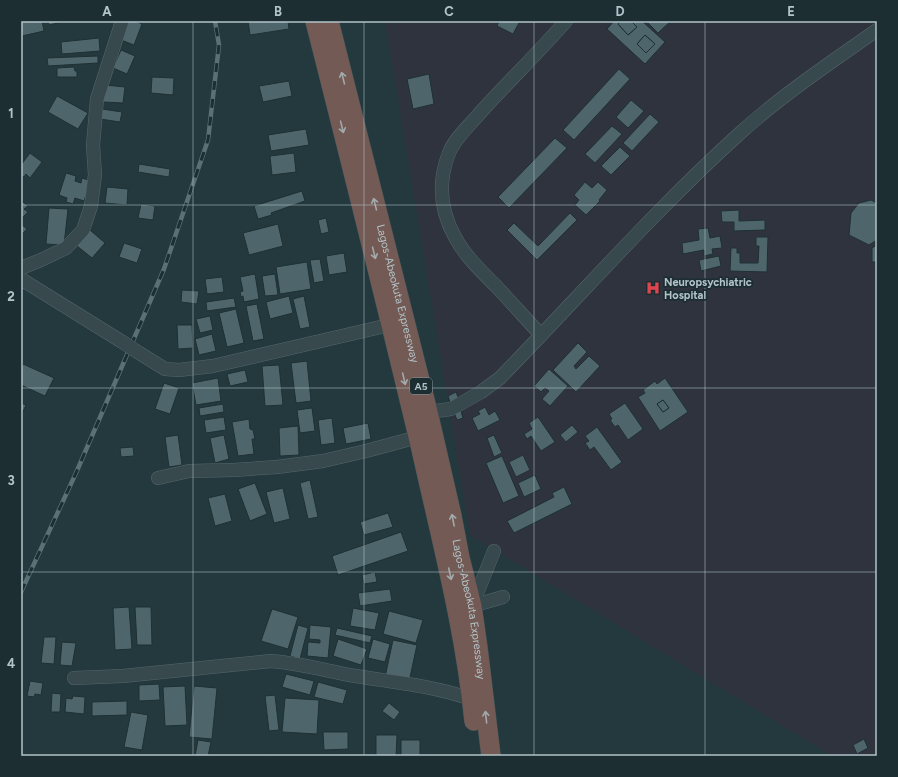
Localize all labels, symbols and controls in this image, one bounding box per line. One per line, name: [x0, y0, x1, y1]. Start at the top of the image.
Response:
text: A: [102, 4, 112, 19]
text: B: [274, 4, 282, 19]
text: C: [444, 4, 454, 19]
text: D: [615, 4, 625, 19]
text: E: [787, 4, 795, 19]
one-way arrow: [339, 71, 347, 84]
text: 1: [8, 106, 14, 121]
one-way arrow: [339, 120, 346, 133]
one-way arrow: [371, 197, 378, 210]
street label: Lagos-Abeokuta Expressway: [374, 223, 421, 364]
one-way arrow: [370, 246, 378, 259]
place label: Neuropsychiatric Hospital: [664, 276, 752, 302]
hospital icon: Neuropsychiatric Hospital: [645, 280, 661, 296]
text: 2: [7, 289, 15, 304]
one-way arrow: [401, 372, 409, 385]
road number: A5: [410, 378, 432, 394]
text: 3: [7, 473, 15, 488]
one-way arrow: [449, 514, 457, 527]
street label: Lagos-Abeokuta Expressway: [450, 538, 488, 680]
one-way arrow: [446, 567, 454, 580]
text: 4: [7, 656, 15, 671]
one-way arrow: [483, 711, 490, 724]

